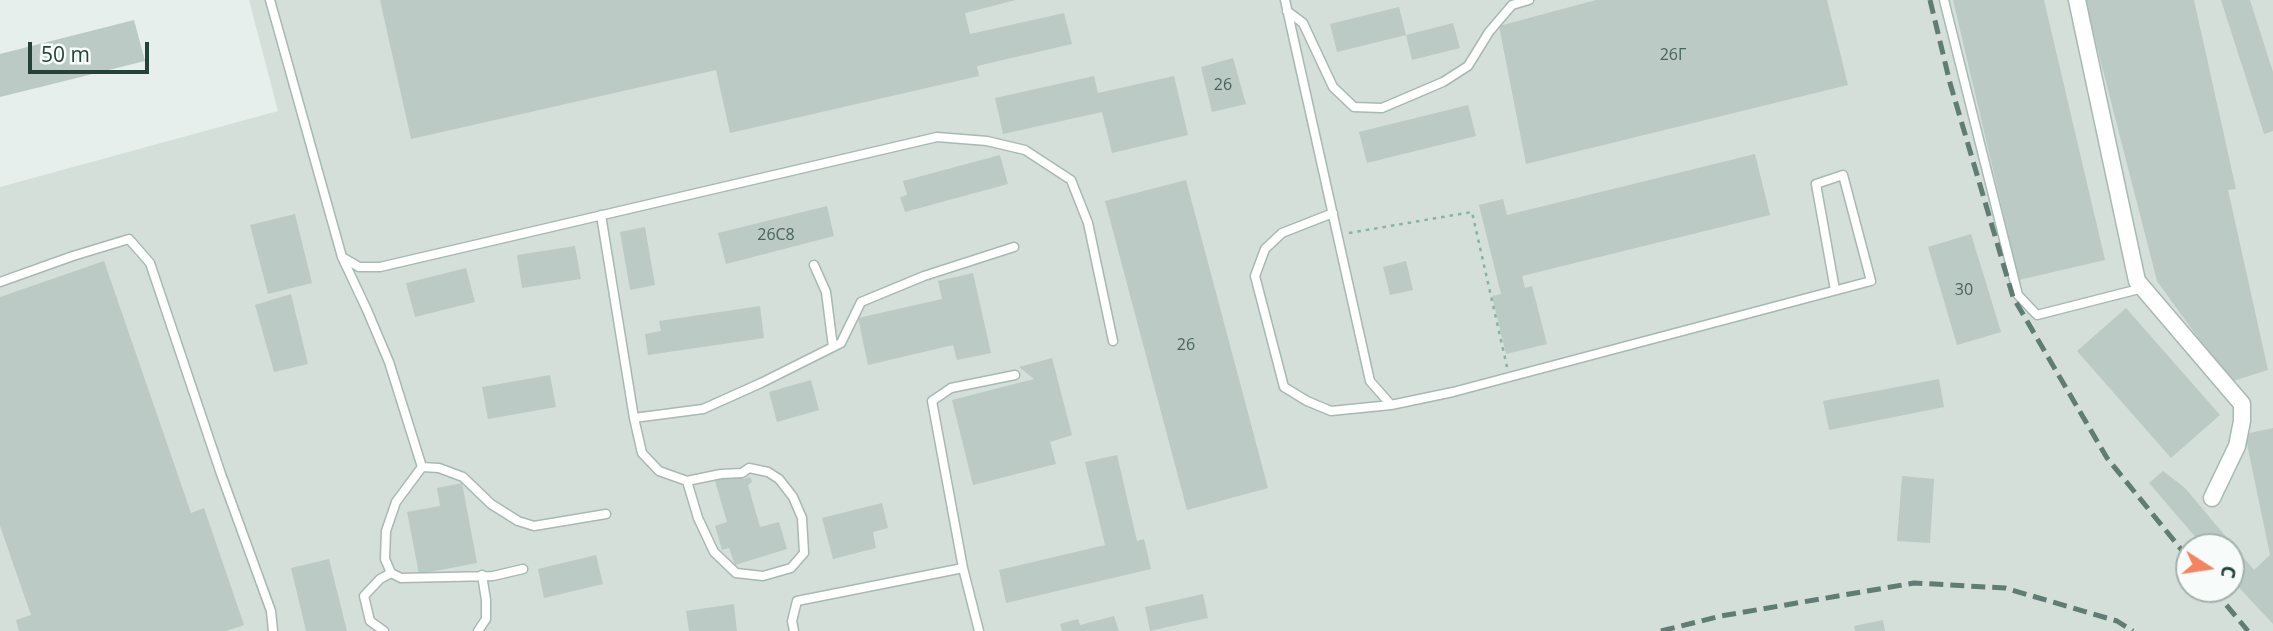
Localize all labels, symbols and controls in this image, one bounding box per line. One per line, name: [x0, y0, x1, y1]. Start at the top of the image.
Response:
scale bar: [32, 28, 152, 72]
text: 50 m: [41, 40, 90, 68]
house number: 26Г: [1660, 45, 1686, 65]
house number: 26: [1214, 75, 1232, 95]
house number: 26С8: [757, 225, 795, 245]
house number: 30: [1955, 280, 1973, 300]
house number: 26: [1177, 335, 1195, 355]
north arrow: [2175, 533, 2245, 603]
text: С: [2215, 563, 2243, 581]

